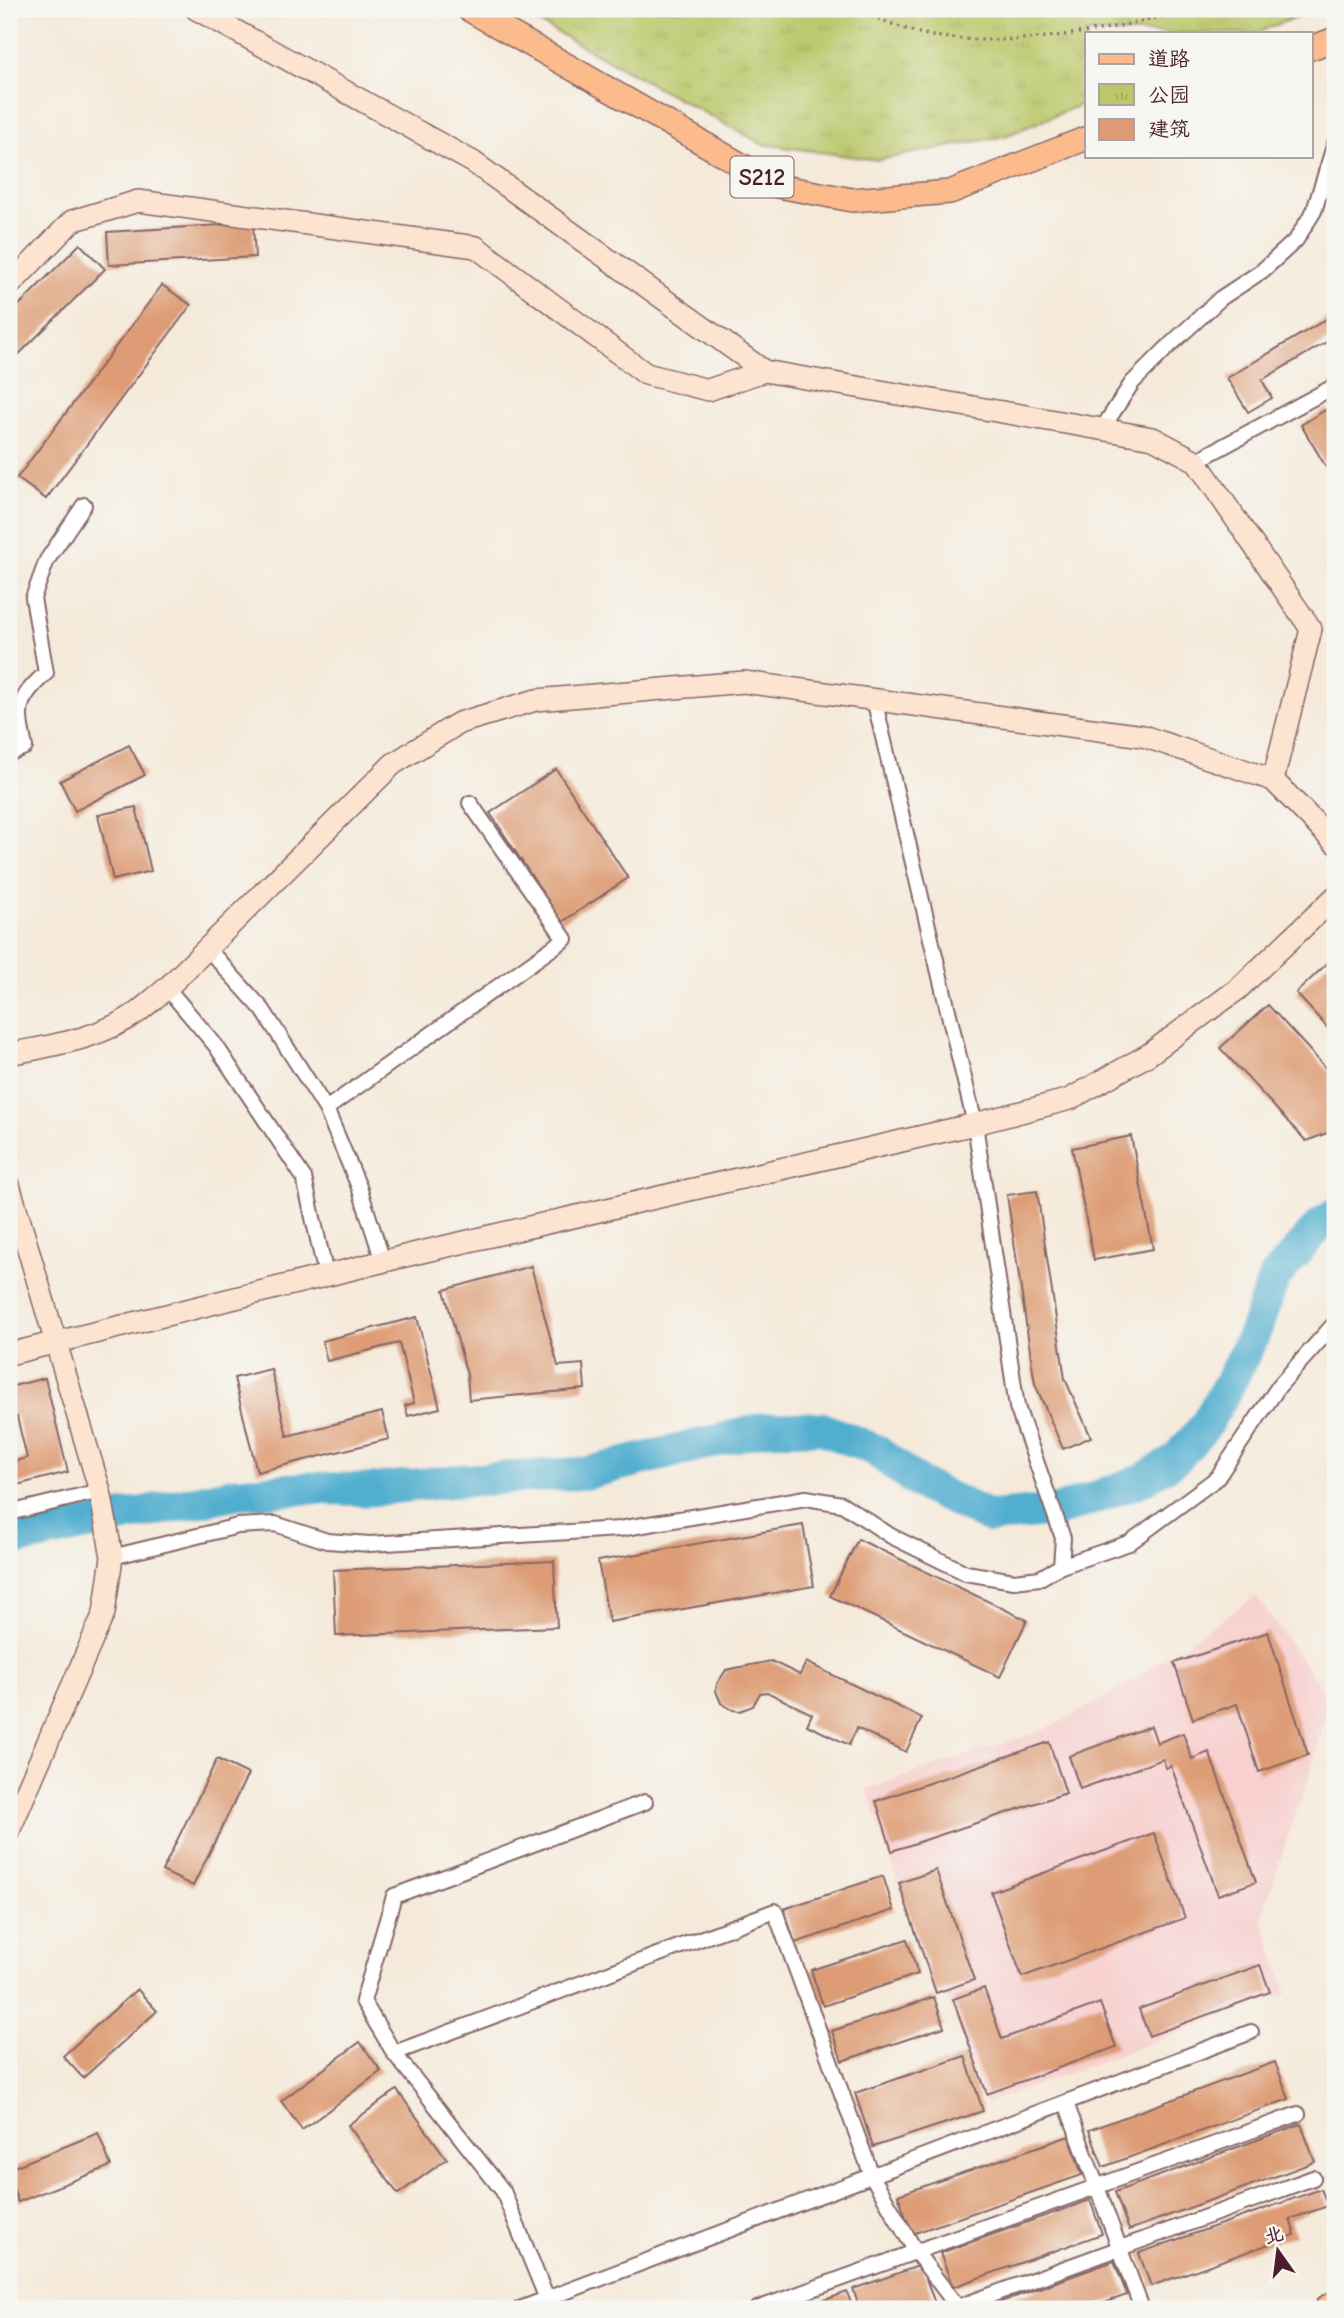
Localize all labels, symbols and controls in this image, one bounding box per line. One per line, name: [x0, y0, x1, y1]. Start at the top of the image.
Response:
legend: [1085, 32, 1312, 158]
text: 道路: [1148, 47, 1190, 71]
text: 公园: [1148, 83, 1190, 107]
text: 建筑: [1148, 117, 1190, 141]
road number: S212: [730, 156, 794, 197]
north arrow: [1242, 2216, 1312, 2286]
text: 北: [1262, 2223, 1286, 2248]

